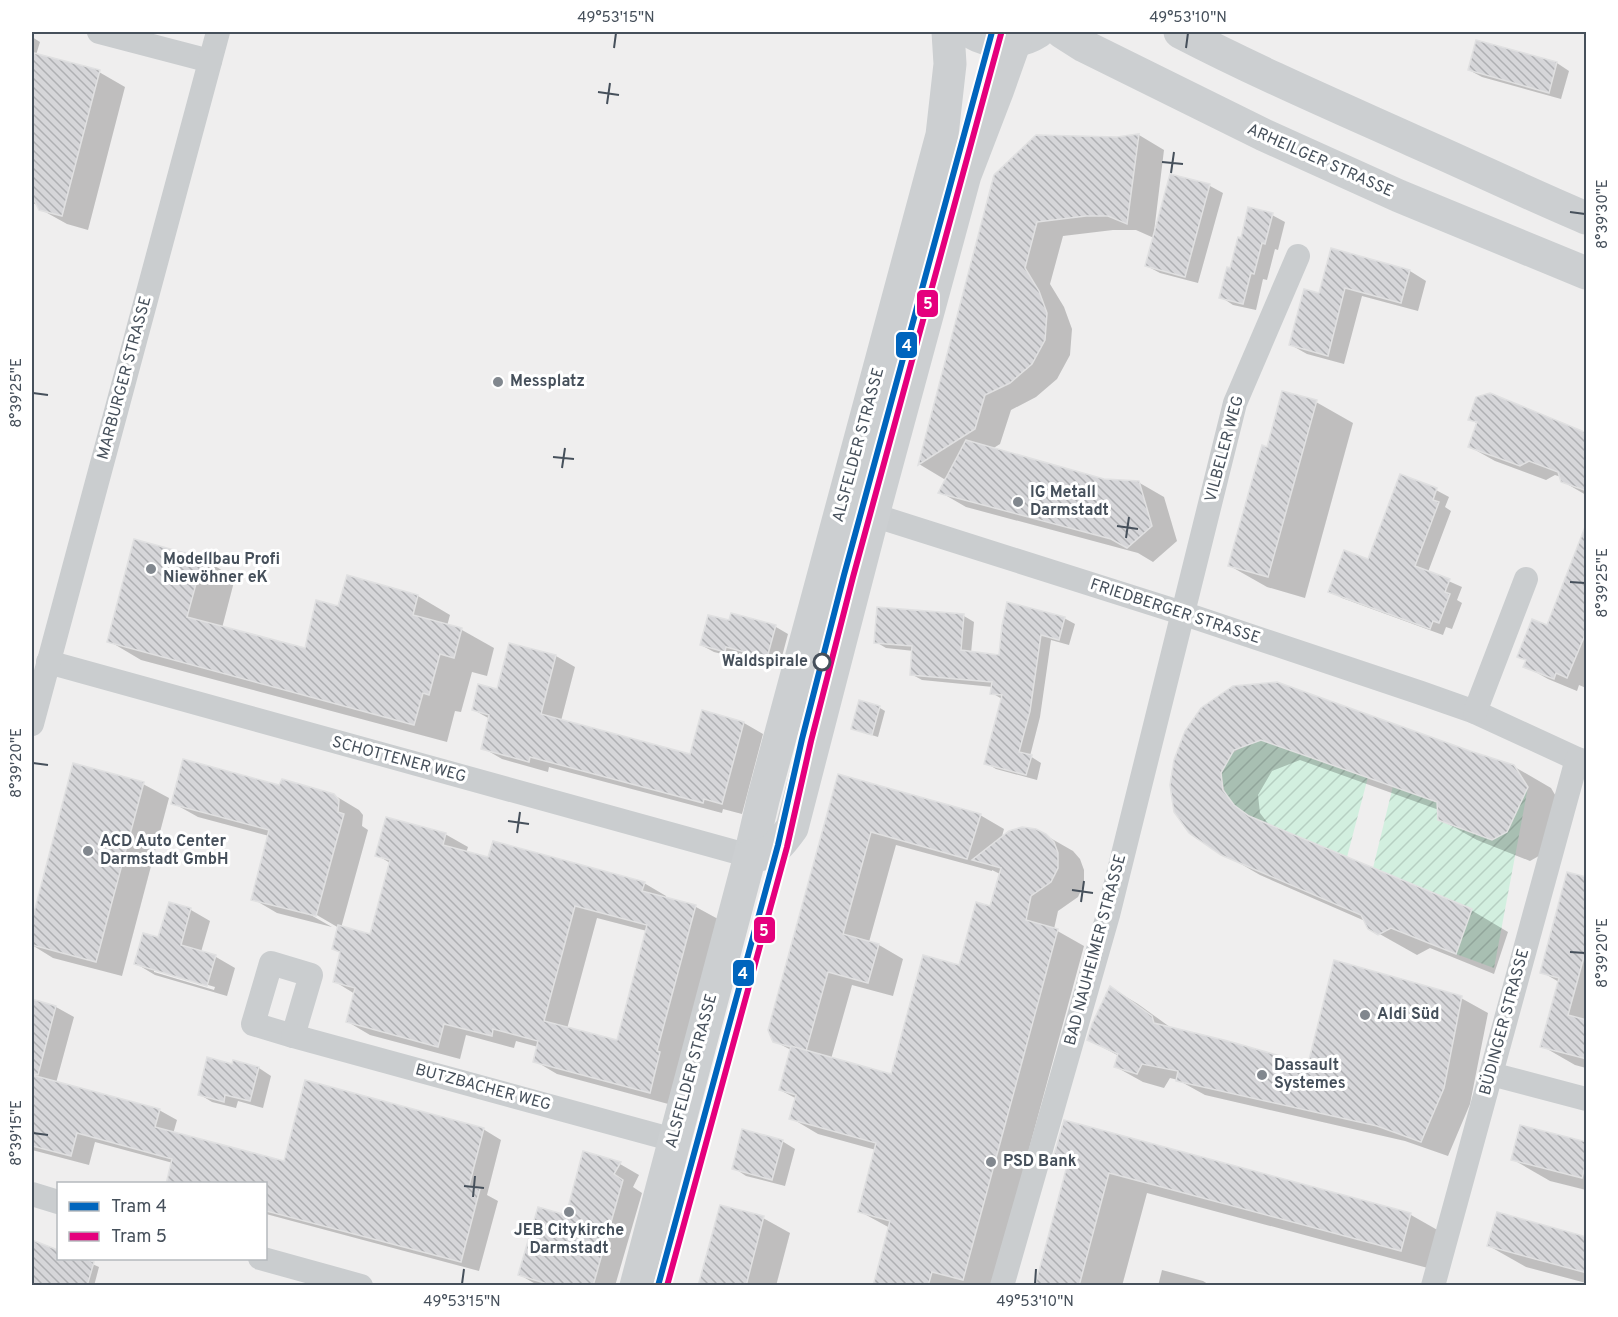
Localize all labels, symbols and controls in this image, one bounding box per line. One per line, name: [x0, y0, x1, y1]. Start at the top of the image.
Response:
text: 49°53'15"N: [577, 9, 655, 28]
text: 49°53'10"N: [1149, 9, 1227, 28]
street label: ARHEILGER STRASSE: [1244, 120, 1396, 202]
text: 8°39'30"E: [1594, 179, 1613, 249]
line badge: 5: [916, 289, 939, 318]
street label: MARBURGER STRASSE: [94, 294, 156, 462]
text: 5: [923, 295, 933, 315]
line badge: 4: [895, 331, 918, 359]
text: 4: [902, 337, 912, 357]
text: 8°39'25"E: [8, 358, 27, 428]
street label: ALSFELDER STRASSE: [829, 366, 889, 524]
place label: Messplatz: [510, 372, 585, 392]
marker: Messplatz: [491, 375, 505, 389]
street label: VILBELER WEG: [1201, 393, 1249, 505]
place label: IG Metall Darmstadt: [1030, 483, 1109, 521]
marker: IG Metall Darmstadt: [1011, 495, 1025, 509]
text: 8°39'25"E: [1594, 548, 1613, 618]
place label: Modellbau Profi Niewöhner eK: [163, 550, 280, 588]
marker: Modellbau Profi Niewöhner eK: [144, 562, 158, 576]
street label: FRIEDBERGER STRASSE: [1087, 575, 1263, 649]
place label: Waldspirale: [722, 652, 808, 672]
marker: Waldspirale: [813, 653, 831, 671]
text: 8°39'20"E: [8, 728, 27, 798]
street label: SCHOTTENER WEG: [330, 732, 468, 788]
place label: ACD Auto Center Darmstadt GmbH: [100, 832, 229, 870]
marker: ACD Auto Center Darmstadt GmbH: [81, 844, 95, 858]
street label: BAD NAUHEIMER STRASSE: [1061, 852, 1131, 1048]
line badge: 5: [753, 916, 776, 944]
text: 8°39'20"E: [1594, 918, 1613, 988]
text: 5: [759, 922, 769, 942]
street label: BÜDINGER STRASSE: [1474, 946, 1534, 1098]
line badge: 4: [732, 959, 755, 987]
text: 4: [738, 965, 748, 985]
street label: ALSFELDER STRASSE: [662, 992, 722, 1150]
place label: Aldi Süd: [1377, 1005, 1439, 1025]
marker: Aldi Süd: [1358, 1008, 1372, 1022]
place label: Dassault Systemes: [1274, 1056, 1346, 1094]
street label: BUTZBACHER WEG: [413, 1060, 553, 1116]
marker: Dassault Systemes: [1255, 1068, 1269, 1082]
text: 8°39'15"E: [8, 1100, 27, 1166]
place label: PSD Bank: [1003, 1152, 1077, 1172]
marker: PSD Bank: [984, 1155, 998, 1169]
legend: [57, 1182, 267, 1260]
text: Tram 4: [111, 1196, 167, 1219]
marker: JEB Citykirche Darmstadt: [562, 1205, 576, 1219]
place label: JEB Citykirche Darmstadt: [514, 1221, 624, 1259]
text: Tram 5: [111, 1226, 167, 1249]
text: 49°53'15"N: [423, 1293, 501, 1312]
text: 49°53'10"N: [996, 1293, 1074, 1312]

